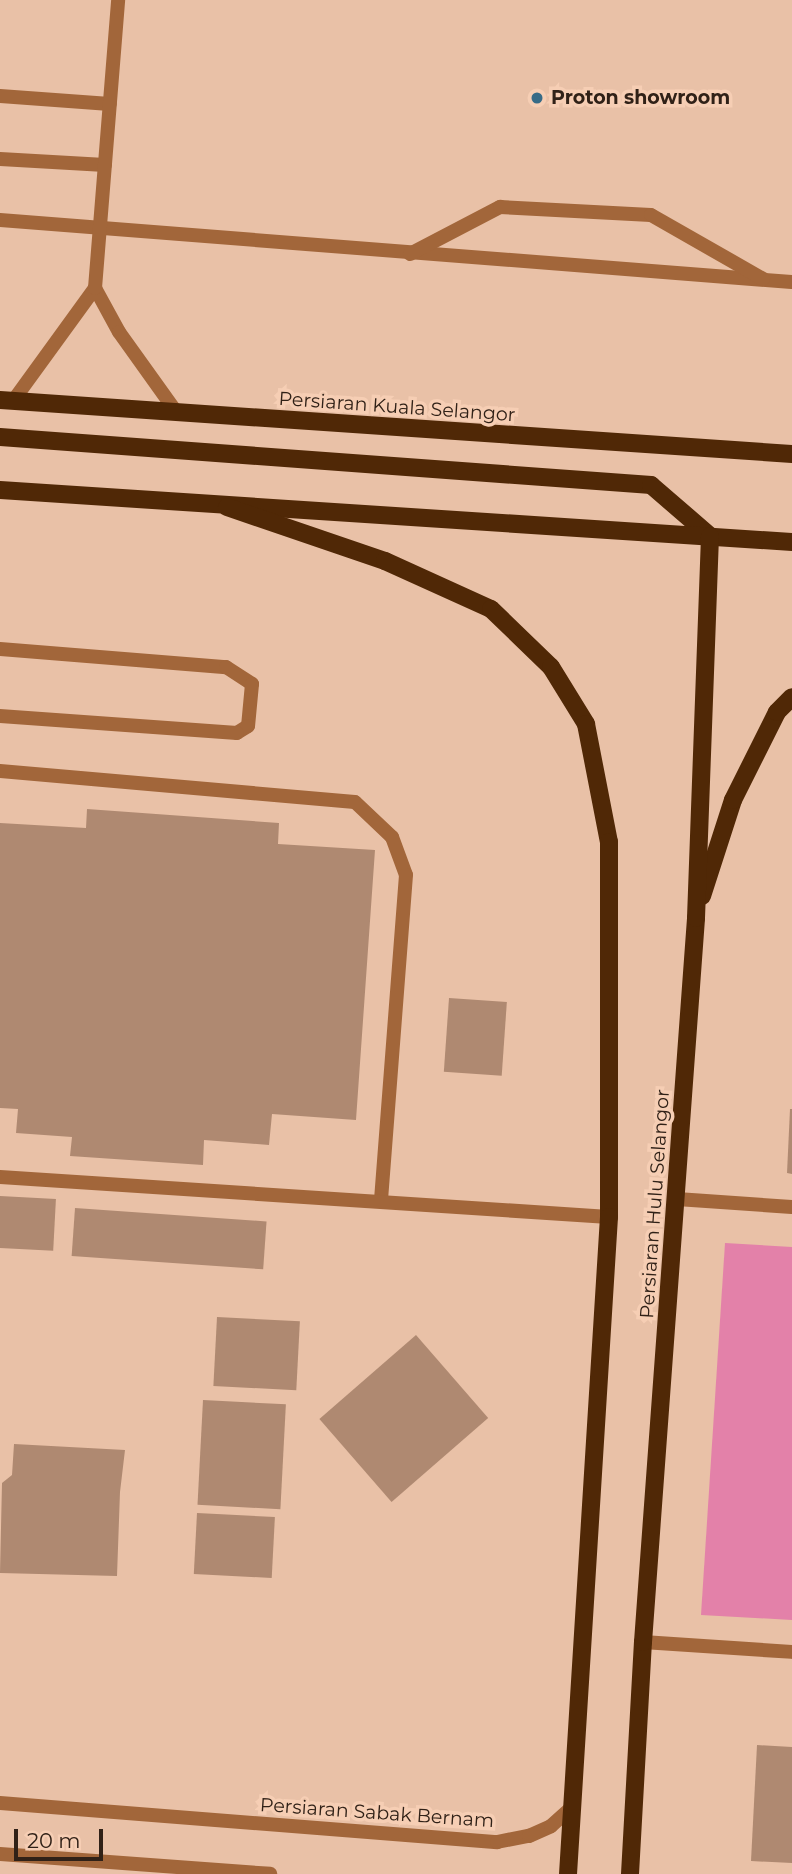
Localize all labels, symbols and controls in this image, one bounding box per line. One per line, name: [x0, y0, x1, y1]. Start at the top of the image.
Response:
place label: Proton showroom: [551, 87, 730, 109]
marker: Proton showroom: [529, 90, 545, 106]
street label: Persiaran Kuala Selangor: [278, 387, 516, 427]
street label: Persiaran Hulu Selangor: [636, 1089, 674, 1319]
street label: Persiaran Sabak Bernam: [259, 1793, 495, 1833]
scale bar: [18, 1814, 107, 1858]
text: 20 m: [27, 1828, 81, 1853]

